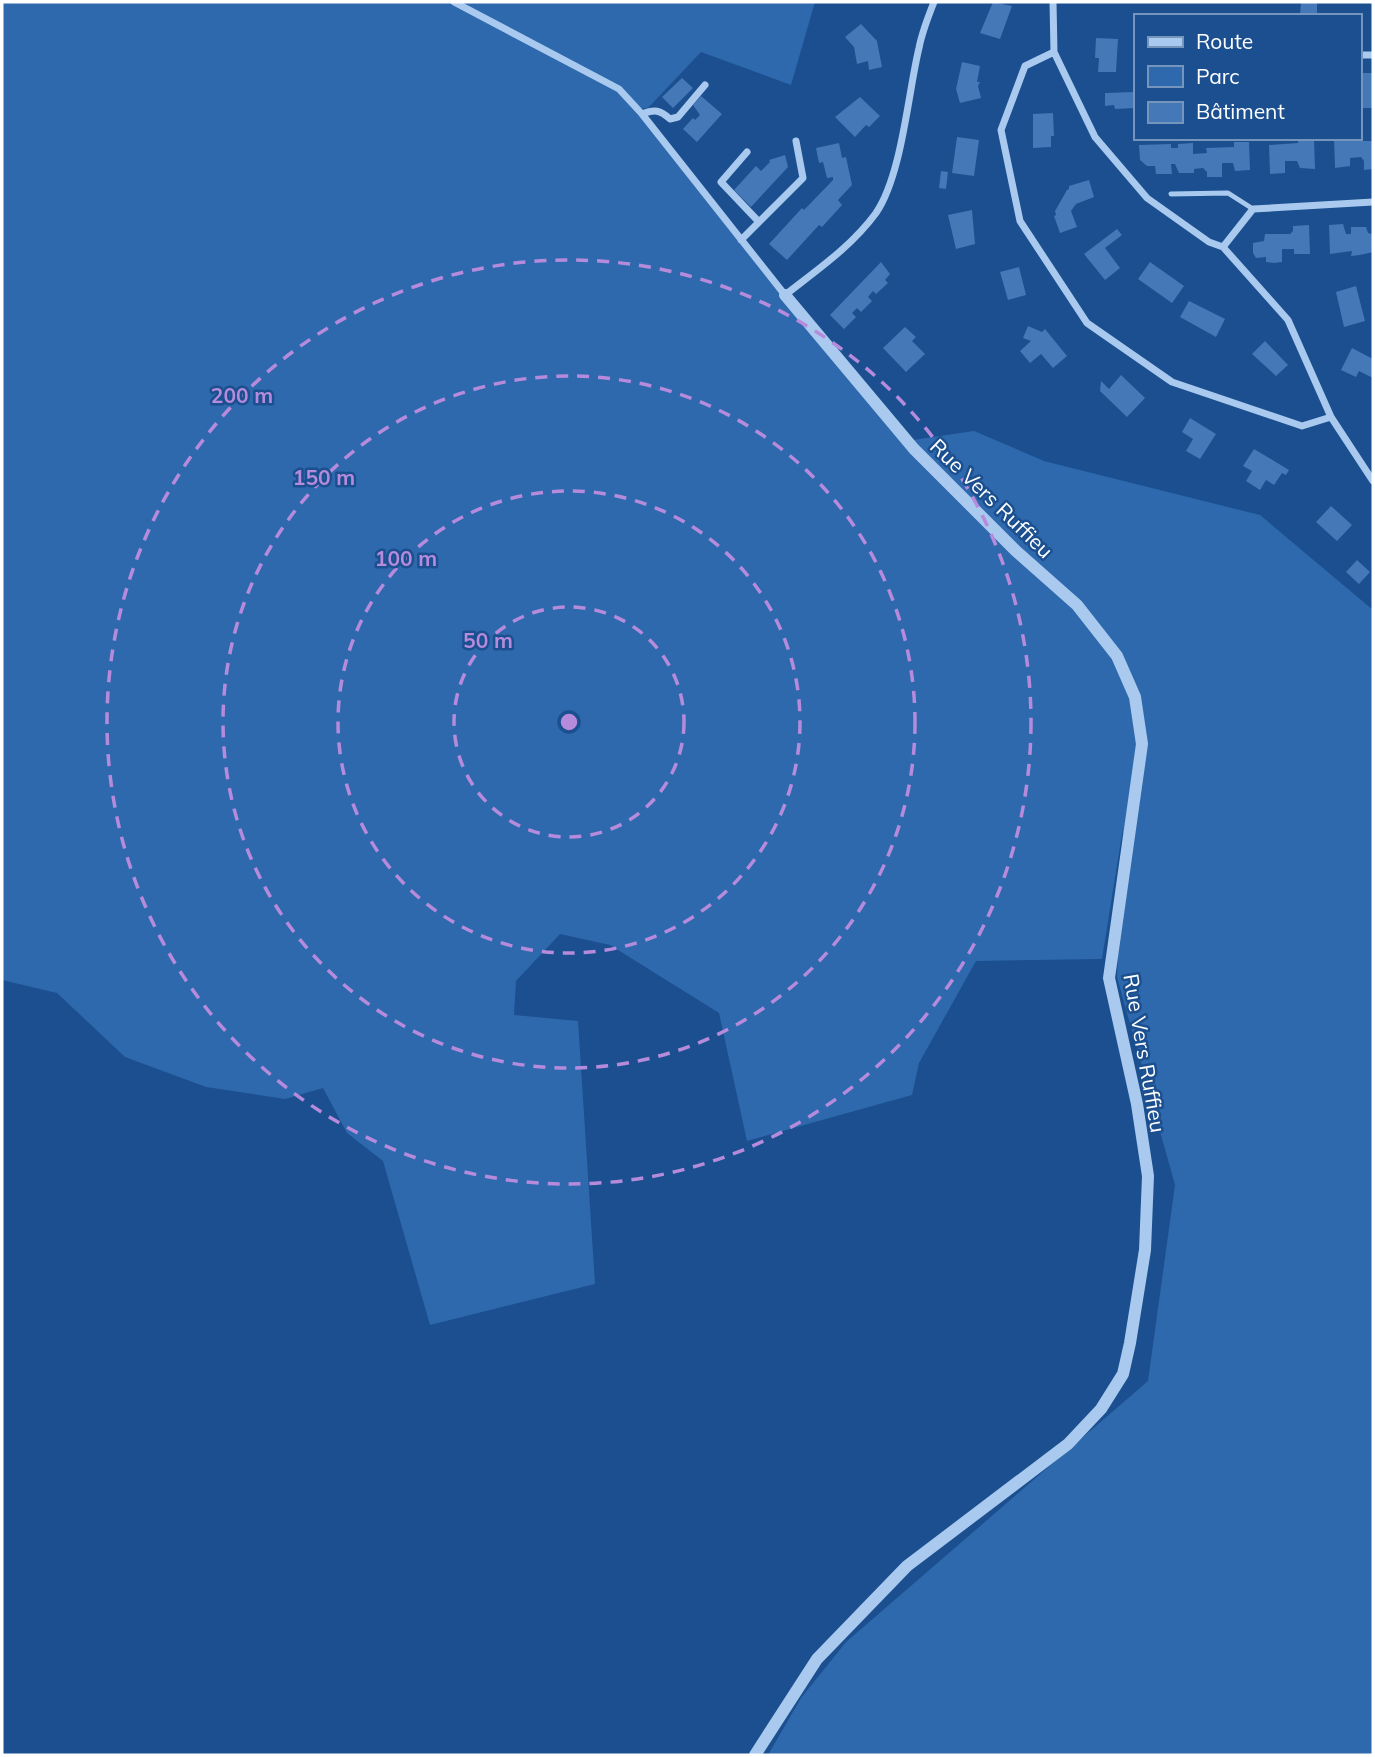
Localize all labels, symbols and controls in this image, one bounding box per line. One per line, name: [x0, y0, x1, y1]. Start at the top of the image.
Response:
legend: [1134, 14, 1361, 140]
text: Route: [1196, 28, 1253, 54]
text: Parc: [1196, 63, 1240, 89]
text: Bâtiment: [1196, 98, 1285, 124]
text: 200 m: [211, 382, 273, 408]
street label: Rue Vers Ruffieu: [925, 433, 1059, 563]
text: 150 m: [293, 464, 355, 490]
text: 100 m: [375, 545, 437, 571]
text: 50 m: [463, 627, 513, 653]
centre of rings: [557, 710, 581, 734]
street label: Rue Vers Ruffieu: [1118, 972, 1172, 1134]

